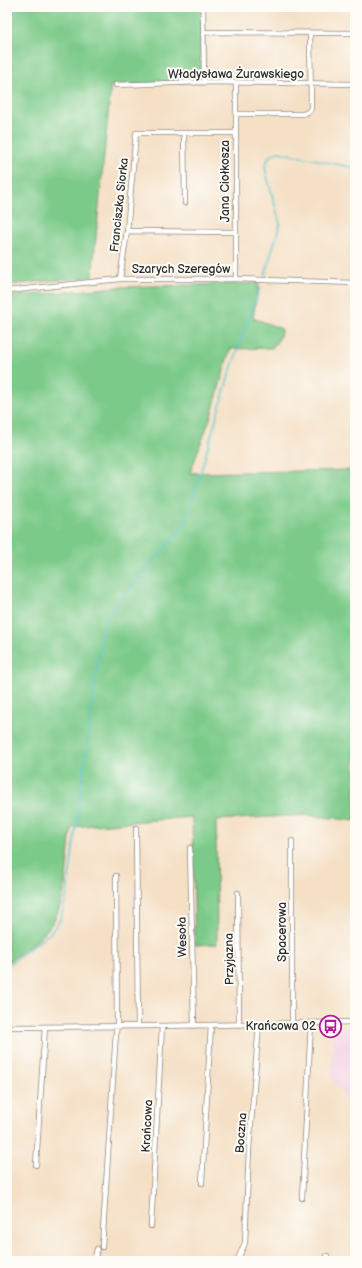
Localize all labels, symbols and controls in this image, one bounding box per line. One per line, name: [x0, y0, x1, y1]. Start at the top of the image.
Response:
street label: Władysława Żurawskiego: [168, 66, 304, 82]
street label: Jana Ciołkosza: [218, 140, 233, 222]
street label: Franciszka Siorka: [107, 157, 132, 253]
street label: Szarych Szeregów: [132, 262, 230, 277]
street label: Spacerowa: [275, 902, 290, 962]
street label: Wesoła: [175, 916, 190, 957]
street label: Przyjazna: [222, 933, 237, 985]
bus stop icon: Krańcowa 02: [318, 1013, 344, 1039]
place label: Krańcowa 02: [246, 1019, 316, 1034]
street label: Krańcowa: [139, 1099, 156, 1153]
street label: Boczna: [233, 1112, 250, 1154]

